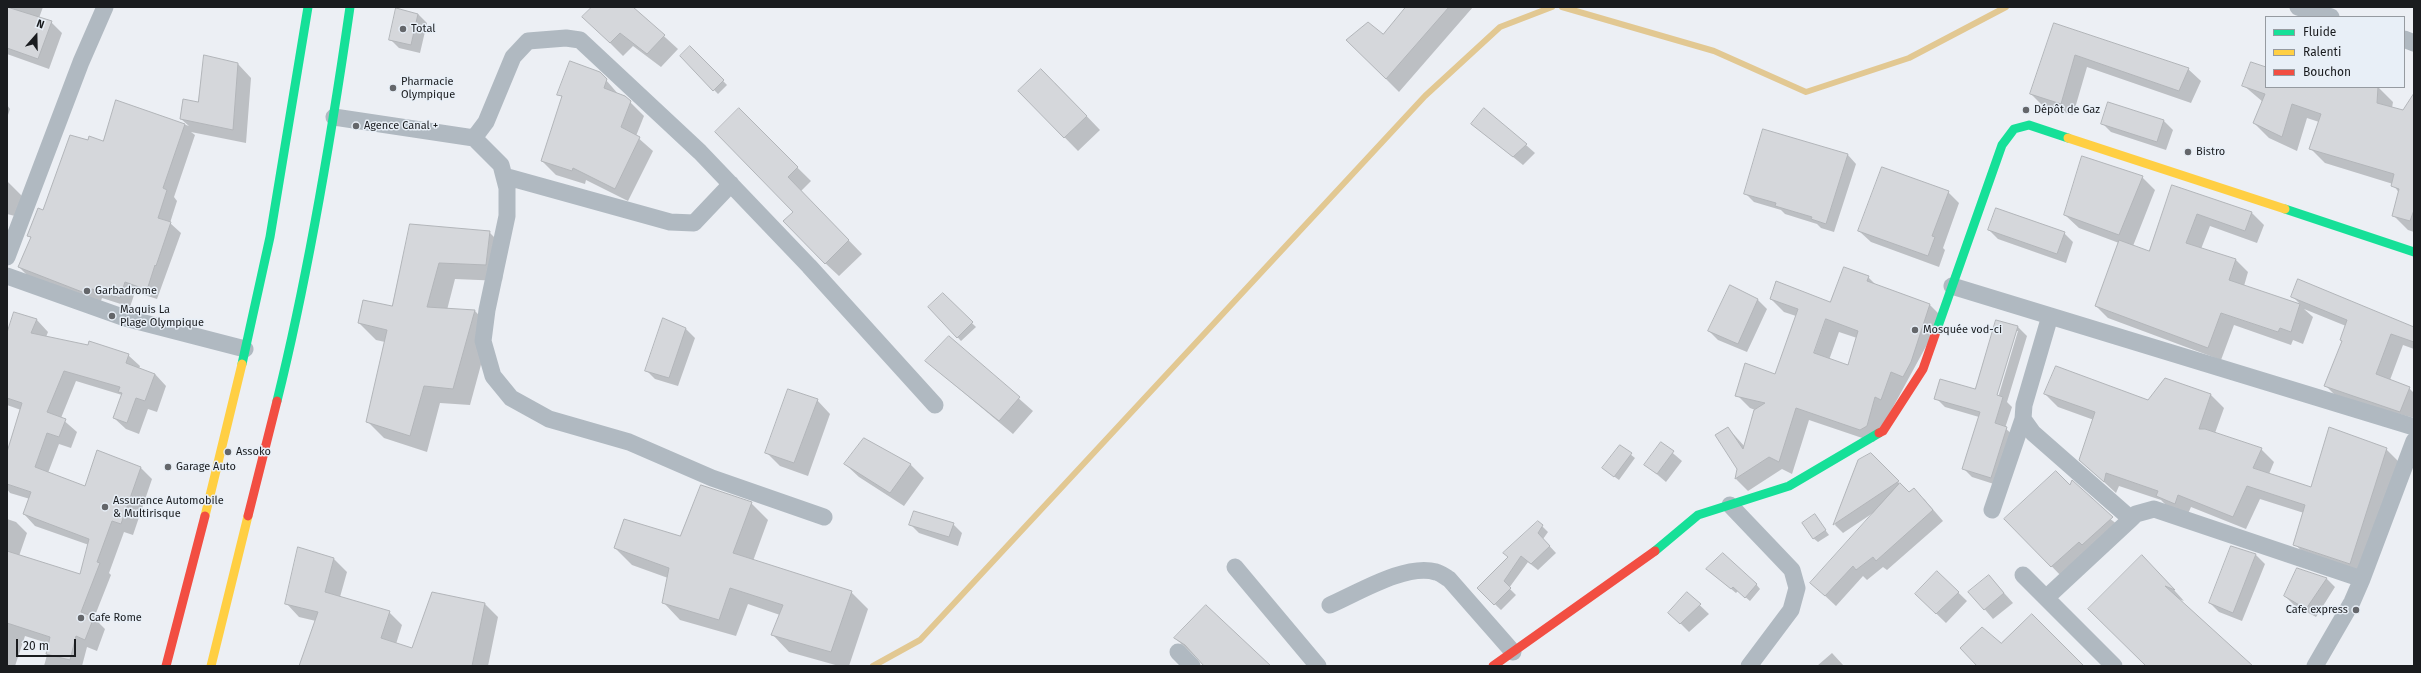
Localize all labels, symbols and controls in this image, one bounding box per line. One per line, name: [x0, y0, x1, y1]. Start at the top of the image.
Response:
north arrow: [16, 16, 56, 56]
legend: [2265, 16, 2405, 88]
text: N: [35, 17, 46, 32]
place label: Total: [411, 22, 435, 36]
marker: Total: [398, 24, 408, 34]
text: Fluide: [2303, 25, 2336, 39]
text: Ralenti: [2303, 45, 2341, 59]
text: Bouchon: [2303, 65, 2351, 79]
place label: Pharmacie Olympique: [401, 75, 455, 101]
marker: Pharmacie Olympique: [388, 83, 398, 93]
place label: Dépôt de Gaz: [2034, 103, 2100, 117]
marker: Dépôt de Gaz: [2021, 105, 2031, 115]
place label: Agence Canal +: [364, 119, 438, 133]
marker: Agence Canal +: [351, 121, 361, 131]
place label: Bistro: [2196, 145, 2225, 159]
marker: Bistro: [2183, 147, 2193, 157]
place label: Garbadrome: [95, 284, 157, 298]
marker: Garbadrome: [82, 286, 92, 296]
place label: Maquis La Plage Olympique: [120, 303, 204, 329]
marker: Maquis La Plage Olympique: [107, 311, 117, 321]
place label: Mosquée vod-ci: [1923, 323, 2002, 337]
marker: Mosquée vod-ci: [1910, 325, 1920, 335]
place label: Assoko: [236, 445, 271, 459]
marker: Assoko: [223, 447, 233, 457]
place label: Garage Auto: [176, 460, 236, 474]
marker: Garage Auto: [163, 462, 173, 472]
place label: Assurance Automobile & Multirisque: [113, 494, 224, 520]
marker: Assurance Automobile & Multirisque: [100, 502, 110, 512]
place label: Cafe express: [2286, 603, 2348, 617]
marker: Cafe express: [2351, 605, 2361, 615]
place label: Cafe Rome: [89, 611, 142, 625]
marker: Cafe Rome: [76, 613, 86, 623]
scale bar: [18, 631, 78, 657]
text: 20 m: [23, 639, 49, 653]

